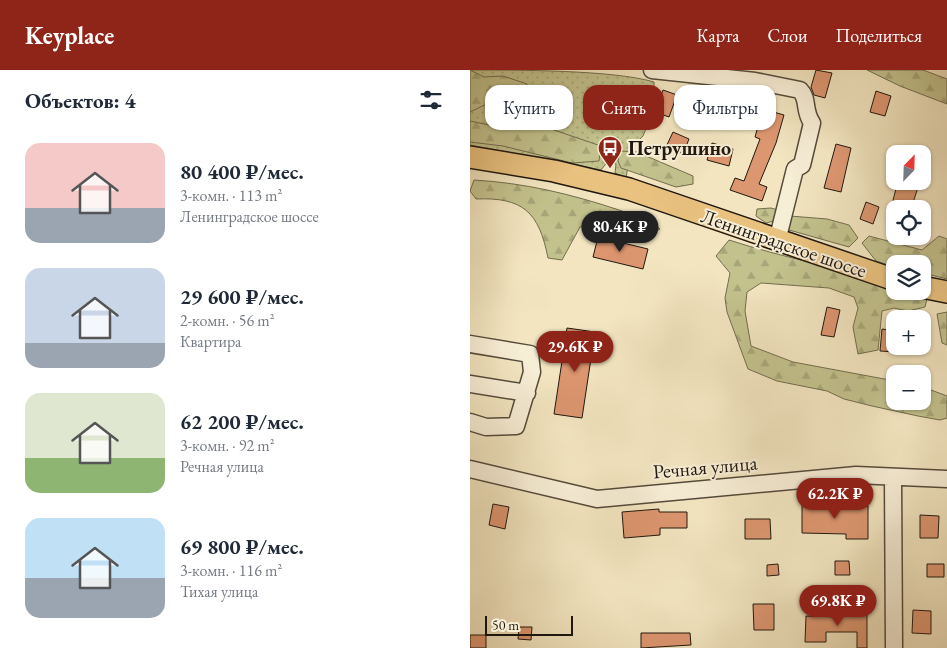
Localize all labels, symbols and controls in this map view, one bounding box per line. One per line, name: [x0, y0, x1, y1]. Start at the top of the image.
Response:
text: Keyplace: [25, 20, 114, 51]
text: Карта: [697, 24, 740, 47]
text: Слои: [768, 24, 807, 47]
text: Поделиться: [835, 24, 922, 47]
chip: Купить: [485, 85, 573, 130]
chip: Снять: [583, 85, 664, 130]
chip: Фильтры: [674, 85, 776, 130]
icon: filters: [417, 86, 445, 114]
text: Объектов: 4: [25, 87, 136, 114]
bus stop icon: Петрушино: [597, 135, 623, 169]
place label: Петрушино: [628, 135, 731, 161]
north arrow: [886, 145, 931, 190]
map controls: [886, 145, 931, 410]
text: 80 400 ₽/мес.: [180, 158, 304, 185]
icon: home: [65, 163, 125, 223]
text: 3-комн. · 113 m²: [180, 185, 282, 206]
button: locate: [886, 200, 931, 245]
street label: Ленинградское шоссе: [698, 203, 870, 284]
text: Ленинградское шоссе: [180, 206, 319, 227]
pin: 80.4K ₽: [574, 210, 666, 253]
text: 80.4K ₽: [592, 216, 648, 237]
button: layers: [886, 255, 931, 300]
text: 29 600 ₽/мес.: [180, 283, 304, 310]
icon: home: [65, 288, 125, 348]
text: 2-комн. · 56 m²: [180, 310, 275, 331]
button: +: [886, 310, 931, 355]
pin: 29.6K ₽: [529, 330, 621, 373]
text: Квартира: [180, 331, 241, 352]
text: 29.6K ₽: [547, 336, 603, 357]
button: −: [886, 365, 931, 410]
text: 62 200 ₽/мес.: [180, 408, 304, 435]
icon: home: [65, 413, 125, 473]
text: 3-комн. · 92 m²: [180, 435, 275, 456]
street label: Речная улица: [652, 449, 758, 485]
text: Речная улица: [180, 456, 264, 477]
pin: 62.2K ₽: [789, 478, 881, 520]
text: 62.2K ₽: [807, 483, 863, 504]
text: 69 800 ₽/мес.: [180, 533, 304, 560]
icon: home: [65, 538, 125, 598]
text: 3-комн. · 116 m²: [180, 560, 282, 581]
text: Тихая улица: [180, 581, 258, 602]
pin: 69.8K ₽: [792, 584, 884, 627]
text: 69.8K ₽: [810, 590, 866, 611]
scale bar: [485, 613, 572, 636]
text: 50 m: [492, 616, 519, 634]

